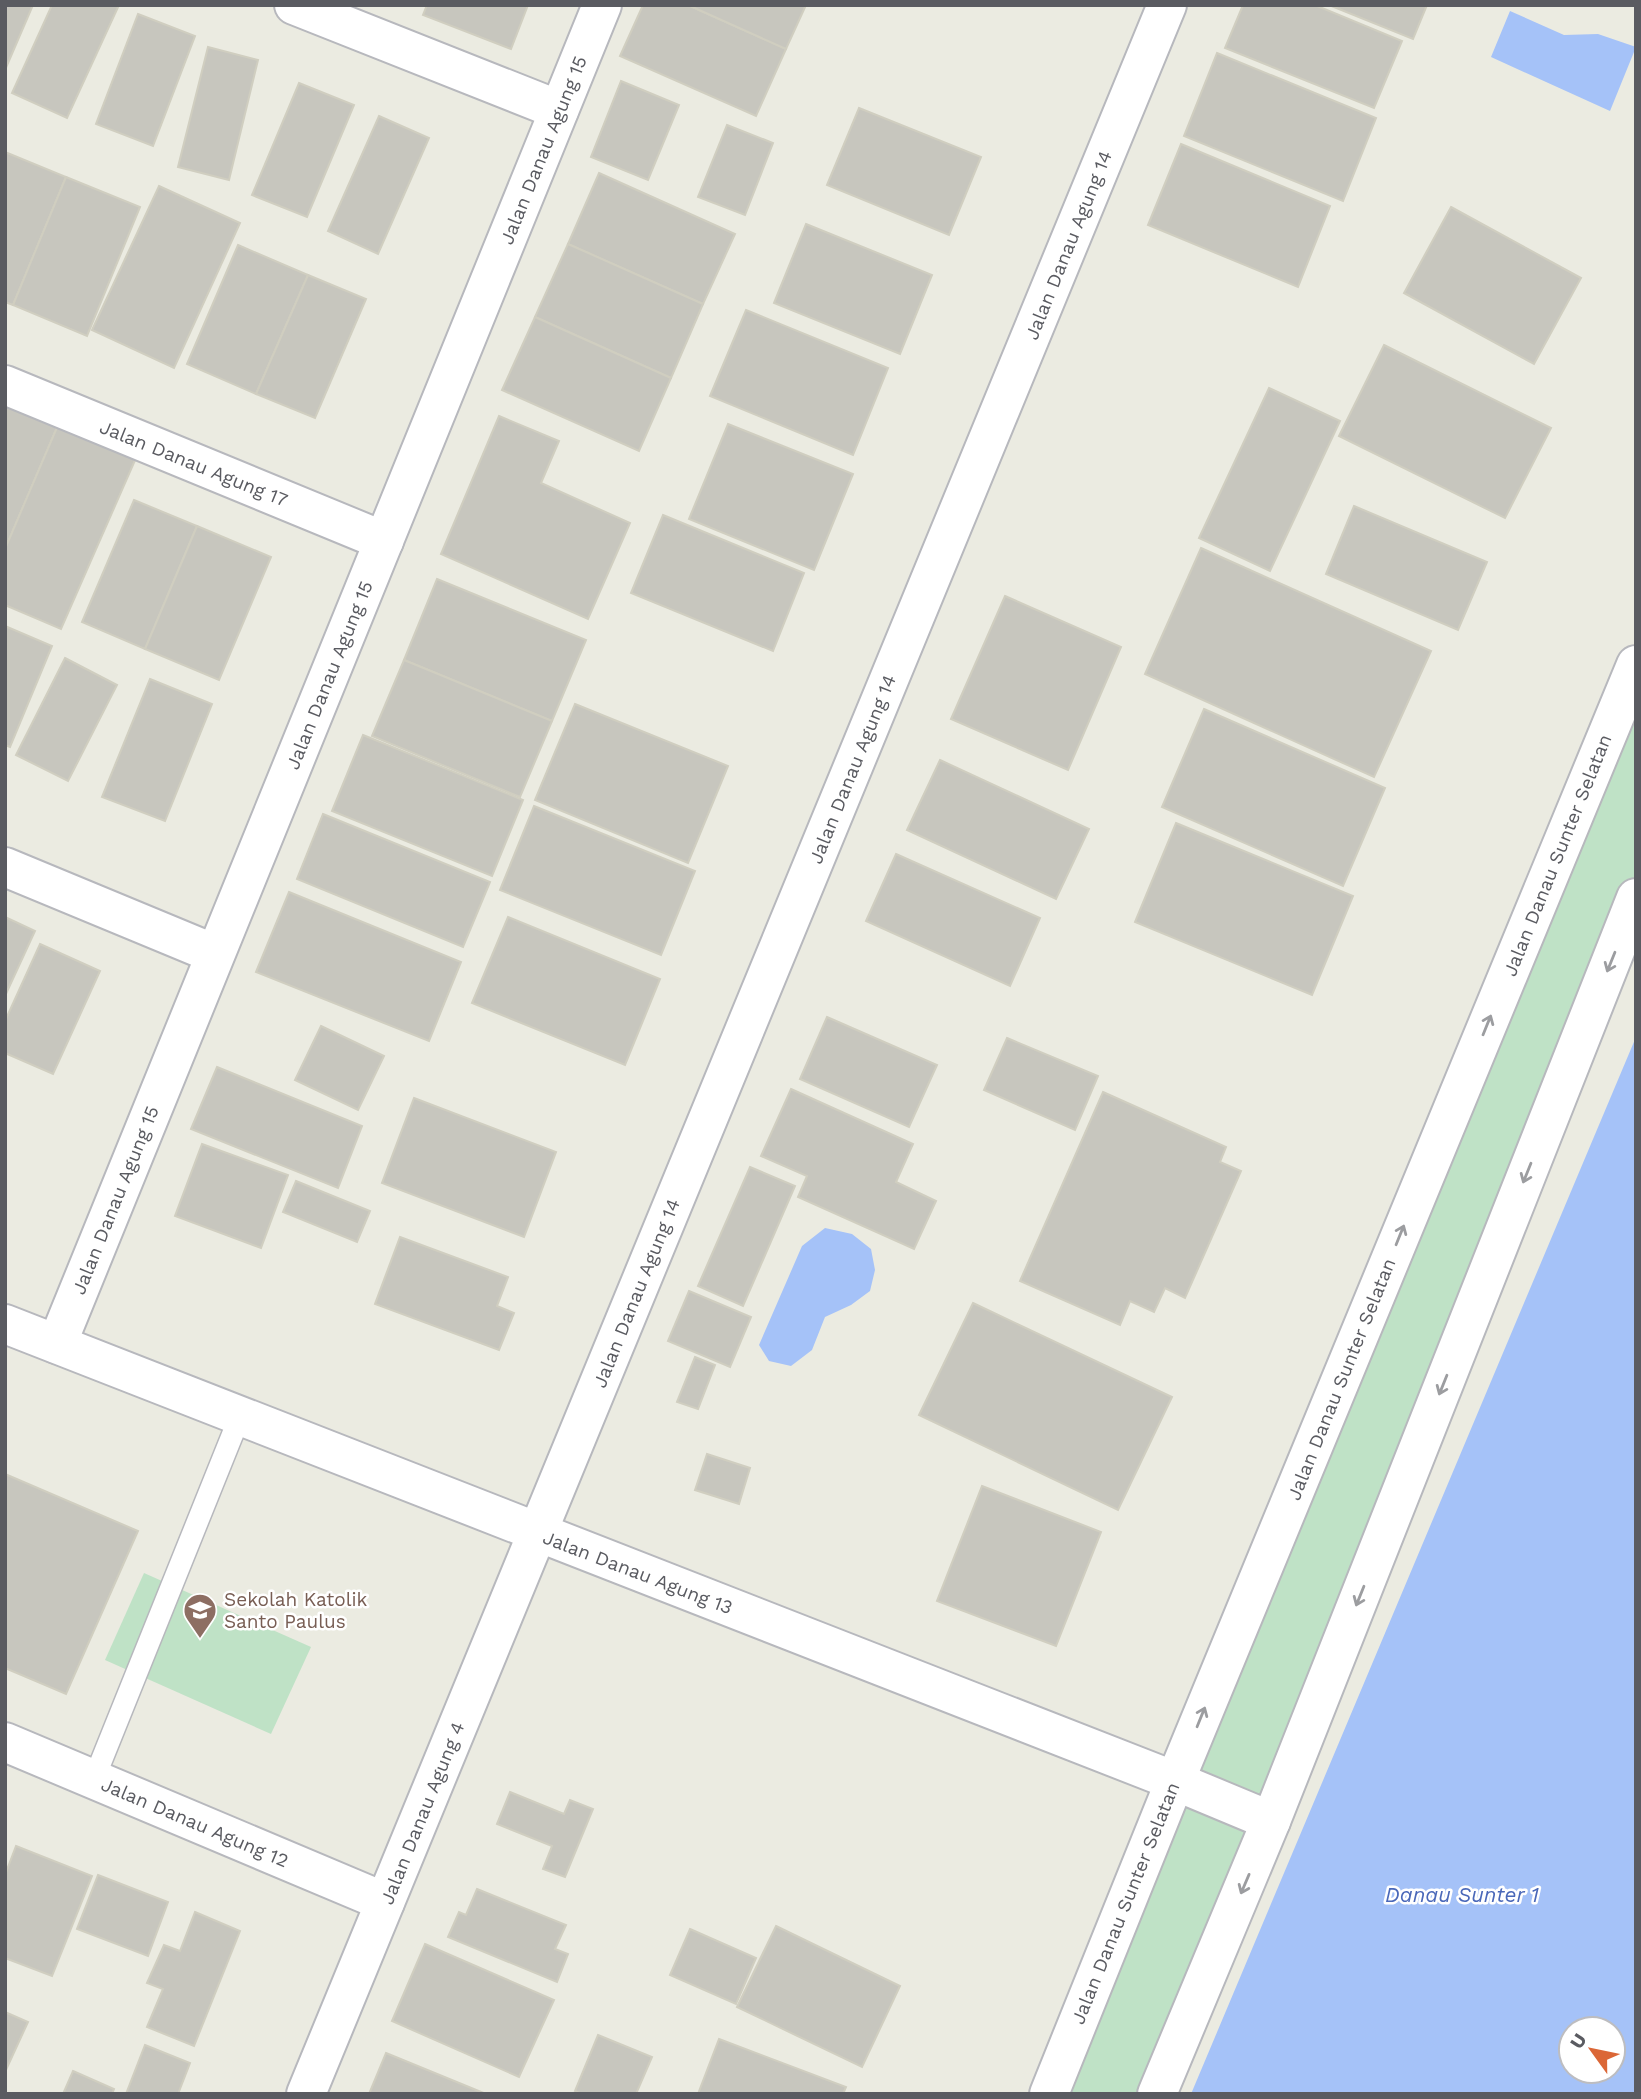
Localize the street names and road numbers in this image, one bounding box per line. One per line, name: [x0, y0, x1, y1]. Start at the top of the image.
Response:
street label: Jalan Danau Agung 15: [495, 53, 592, 248]
street label: Jalan Danau Agung 14: [1020, 147, 1117, 343]
street label: Jalan Danau Agung 17: [96, 415, 291, 512]
street label: Jalan Danau Agung 15: [281, 578, 378, 773]
street label: Jalan Danau Agung 14: [804, 671, 901, 867]
street label: Jalan Danau Sunter Selatan: [1498, 731, 1617, 980]
street label: Jalan Danau Agung 15: [67, 1103, 164, 1298]
street label: Jalan Danau Agung 14: [588, 1195, 685, 1391]
street label: Jalan Danau Sunter Selatan: [1282, 1255, 1401, 1504]
street label: Jalan Danau Agung 13: [540, 1526, 736, 1619]
street label: Jalan Danau Agung 4: [375, 1719, 470, 1908]
street label: Jalan Danau Agung 12: [98, 1773, 292, 1872]
street label: Jalan Danau Sunter Selatan: [1066, 1779, 1185, 2028]

